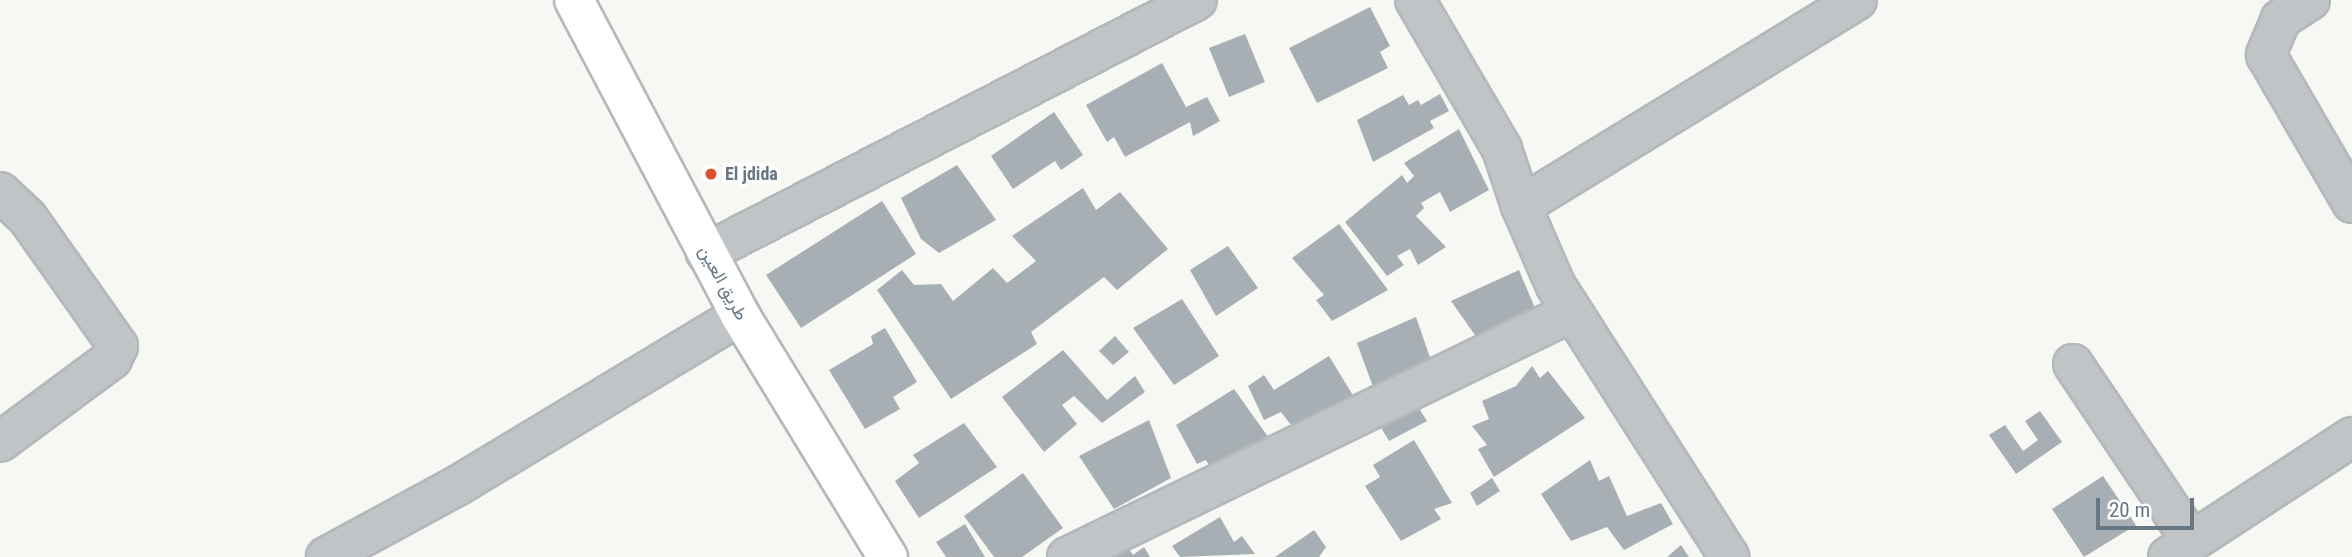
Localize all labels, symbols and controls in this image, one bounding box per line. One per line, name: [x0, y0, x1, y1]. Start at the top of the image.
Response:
place label: El jdida: [725, 163, 778, 185]
marker: El jdida: [703, 166, 719, 182]
street label: طريق العين: [694, 242, 752, 324]
scale bar: [2100, 484, 2198, 528]
text: 20 m: [2109, 498, 2150, 522]

